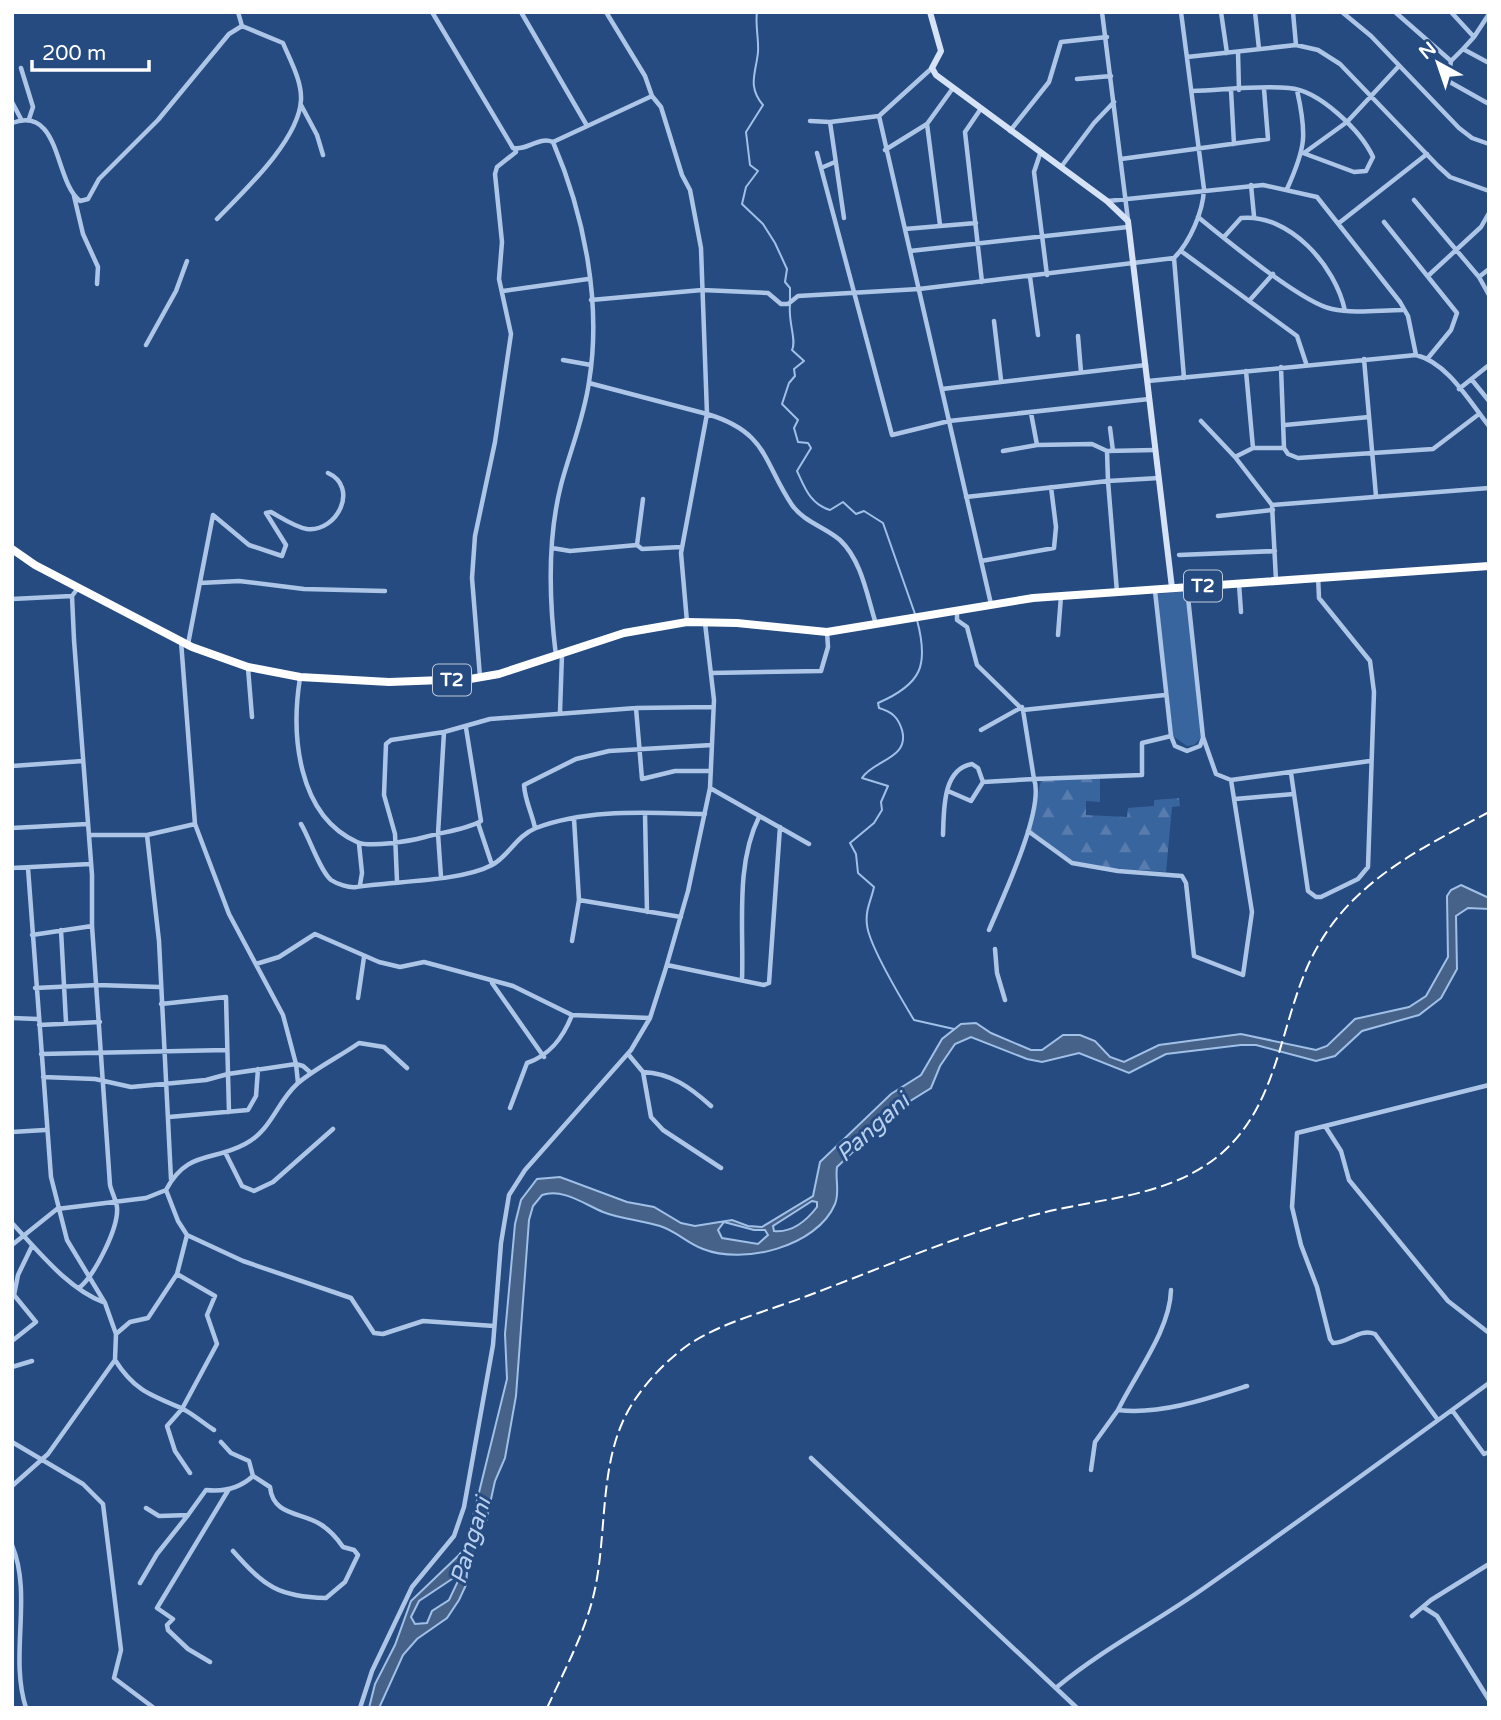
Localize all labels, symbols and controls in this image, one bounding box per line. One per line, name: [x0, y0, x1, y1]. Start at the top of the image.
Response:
scale bar: [32, 28, 149, 72]
north arrow: [1403, 28, 1473, 98]
text: N: [1415, 37, 1441, 64]
text: 200 m: [42, 41, 106, 66]
road number: T2: [1184, 570, 1222, 601]
road number: T2: [433, 664, 471, 695]
water label: Pangani: [831, 1086, 918, 1168]
water label: Pangani: [445, 1491, 498, 1588]

